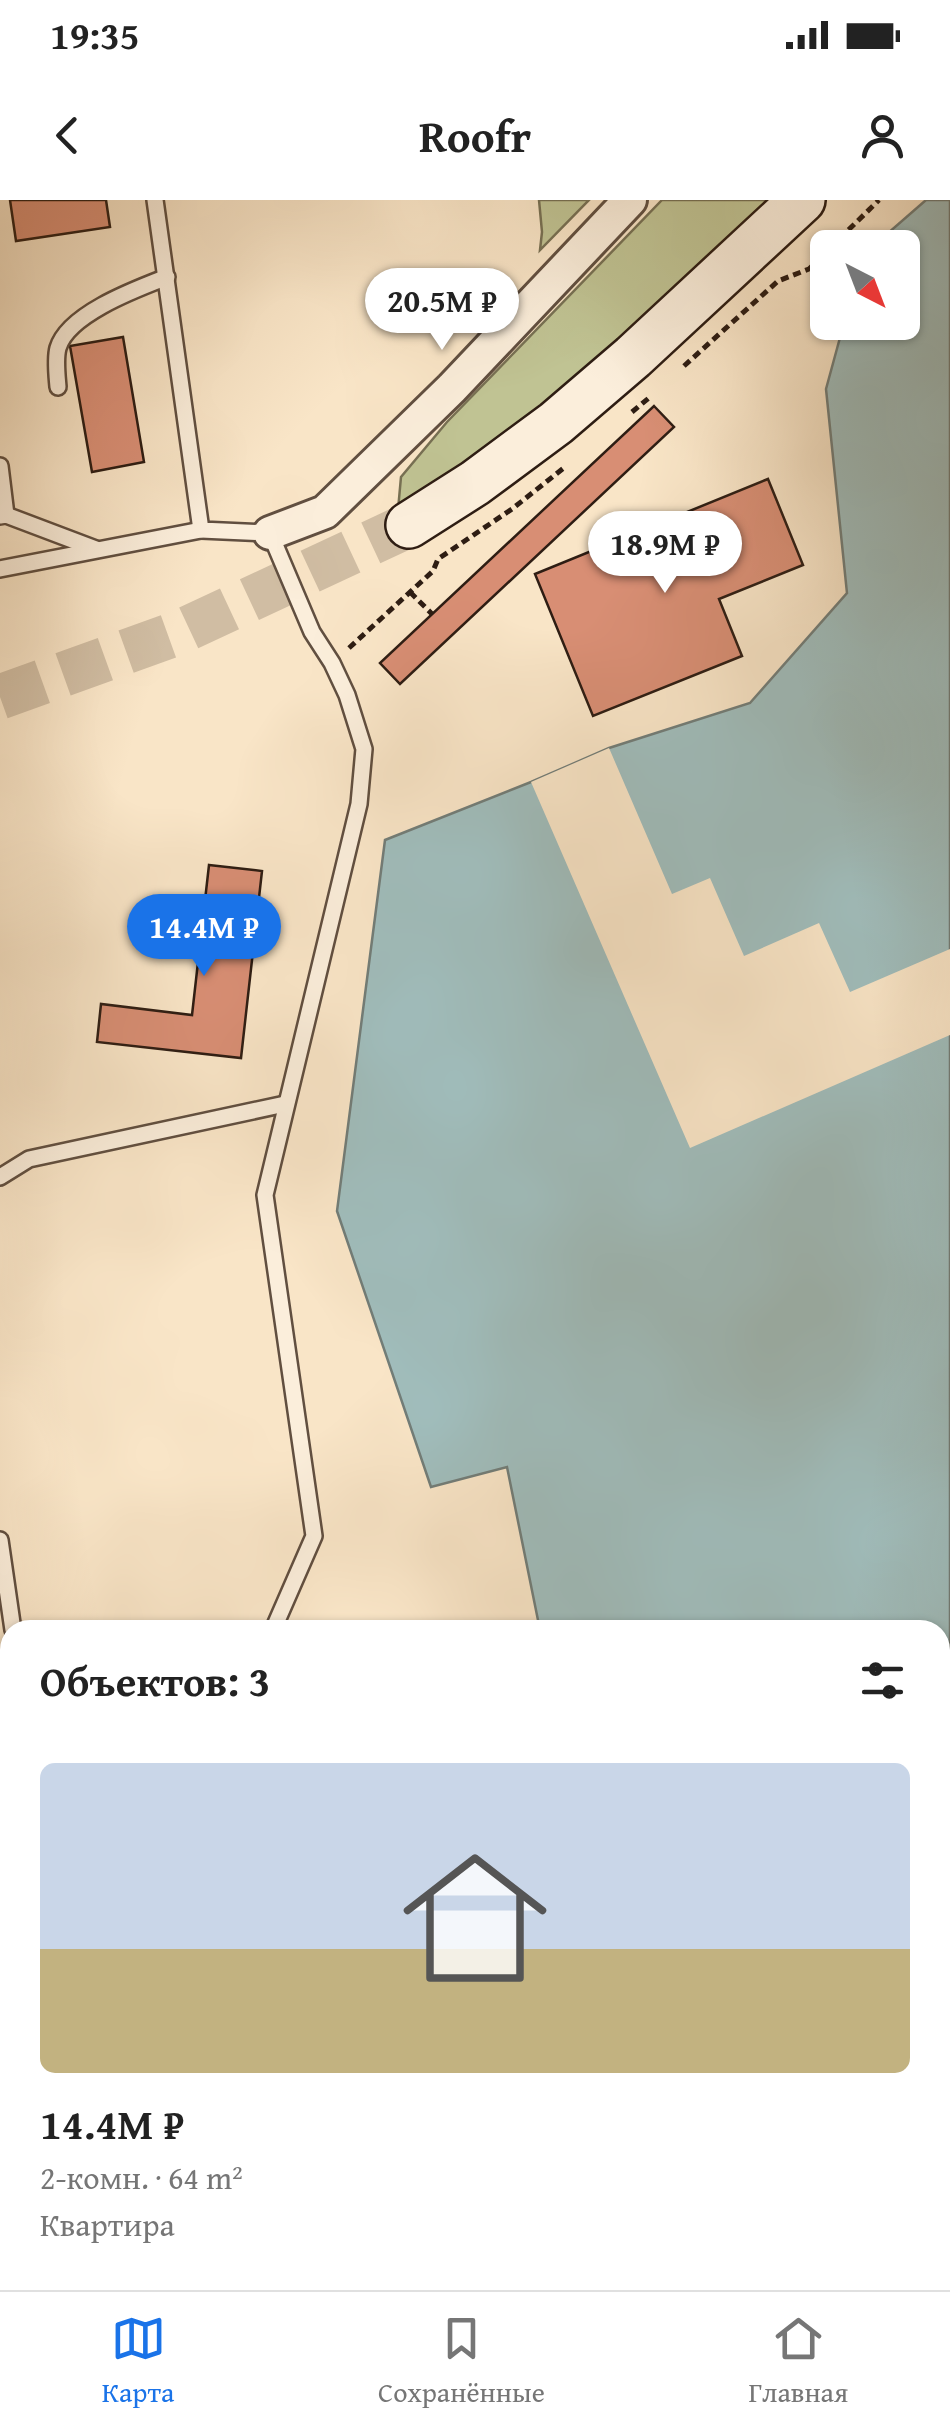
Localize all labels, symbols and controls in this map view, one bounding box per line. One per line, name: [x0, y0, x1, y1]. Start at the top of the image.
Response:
text: 19:35: [50, 7, 140, 63]
text: Roofr: [419, 103, 531, 168]
icon: back: [40, 108, 95, 163]
icon: person: [855, 108, 910, 163]
north arrow: [810, 230, 920, 340]
map controls: [810, 230, 920, 340]
pin: 20.5M ₽: [350, 268, 534, 353]
text: 20.5M ₽: [387, 277, 497, 324]
pin: 18.9M ₽: [573, 511, 757, 596]
text: 18.9M ₽: [610, 520, 720, 567]
pin: 14.4M ₽: [112, 894, 296, 979]
text: 14.4M ₽: [149, 903, 259, 950]
text: Объектов: 3: [40, 1650, 270, 1711]
icon: filters: [855, 1653, 910, 1708]
icon: home: [385, 1828, 565, 2008]
text: 14.4M ₽: [40, 2093, 184, 2154]
text: 2-комн. · 64 m²: [40, 2154, 243, 2201]
text: Квартира: [40, 2201, 175, 2248]
tab: Карта: [102, 2311, 174, 2412]
tab: Сохранённые: [378, 2311, 545, 2412]
tab: Главная: [748, 2311, 848, 2412]

